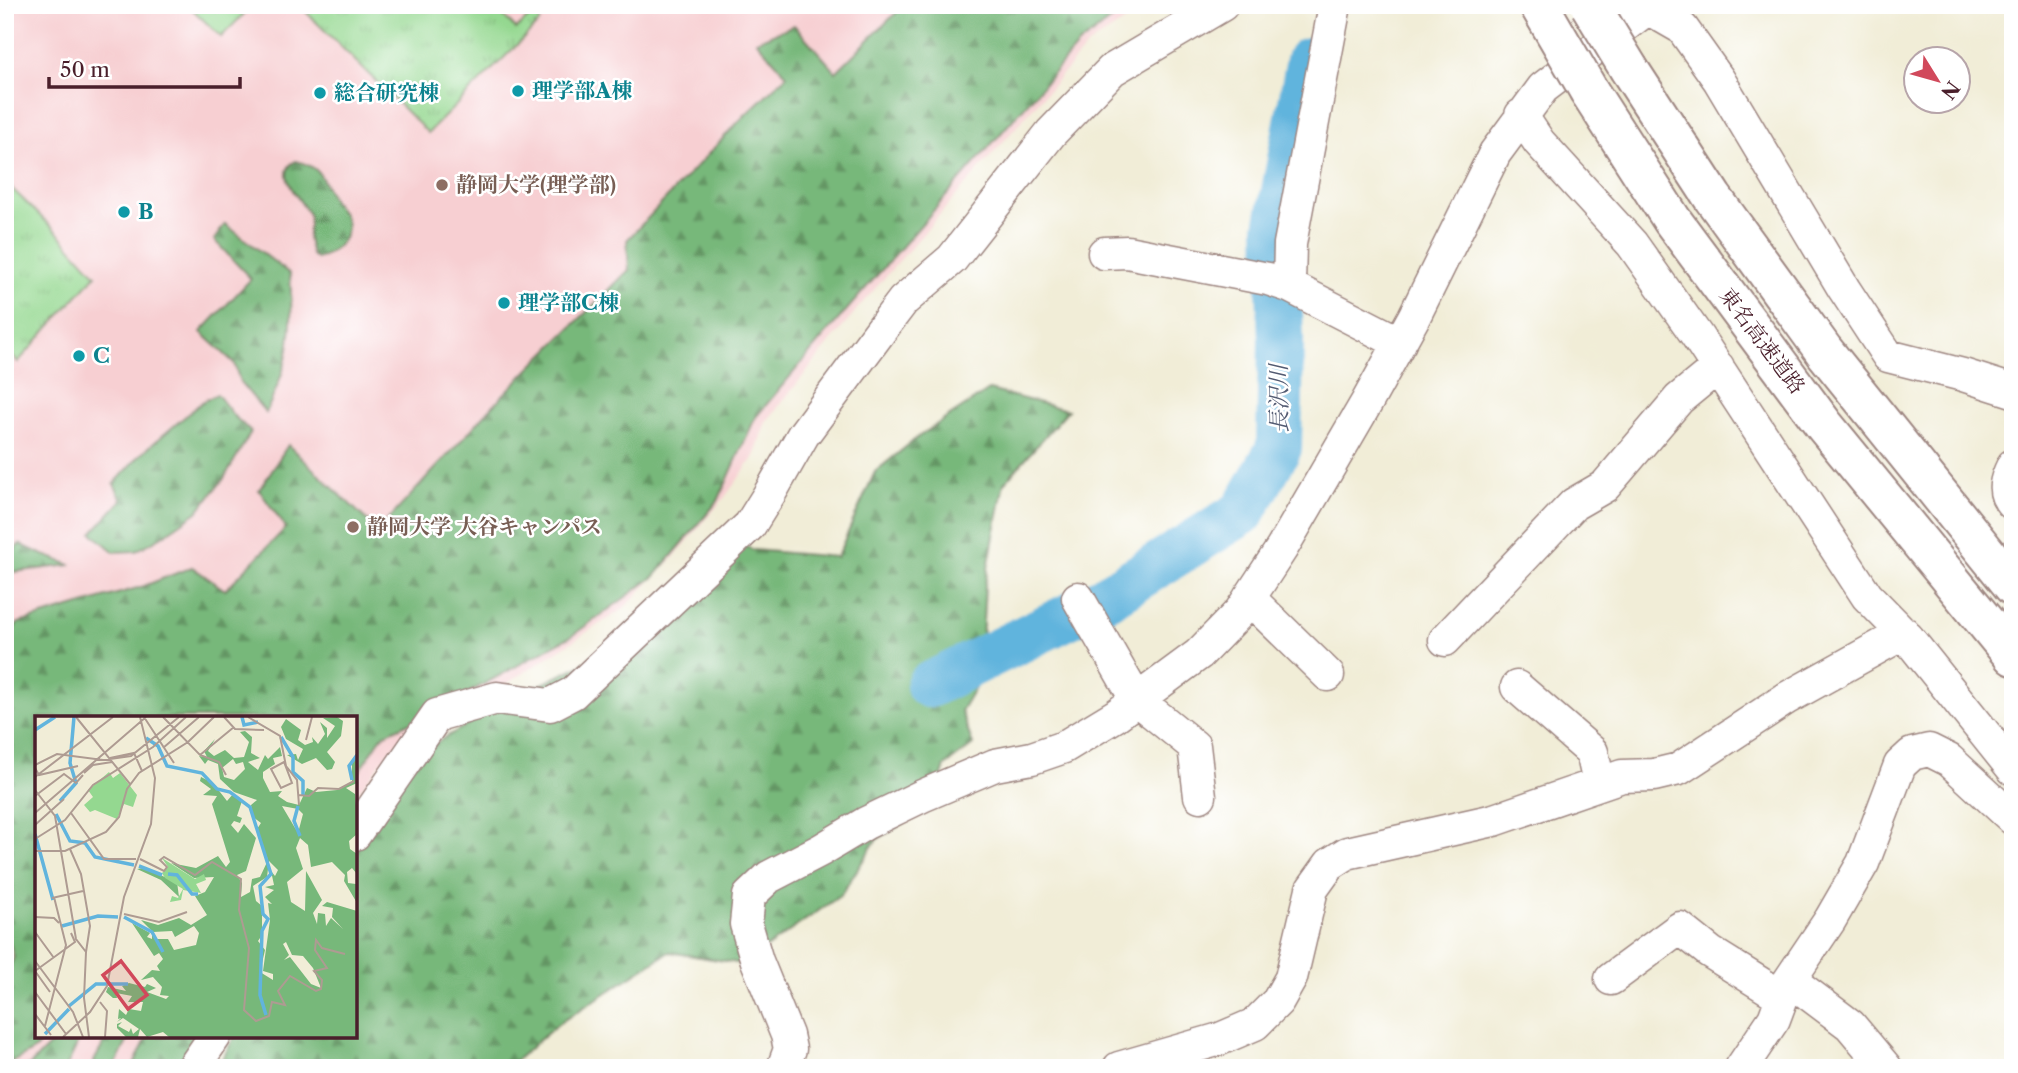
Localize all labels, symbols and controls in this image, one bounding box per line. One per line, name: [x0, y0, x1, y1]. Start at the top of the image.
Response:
scale bar: [49, 46, 240, 90]
north arrow: [1902, 46, 1972, 116]
text: 50 m: [60, 57, 110, 82]
text: N: [1936, 76, 1964, 103]
place label: 理学部A棟: [532, 78, 632, 103]
place label: 総合研究棟: [334, 80, 439, 105]
marker: 理学部A棟: [510, 83, 526, 99]
marker: 総合研究棟: [312, 85, 328, 101]
place label: 静岡大学(理学部): [456, 172, 616, 197]
marker: 静岡大学(理学部): [434, 177, 450, 193]
place label: B: [138, 199, 154, 224]
marker: B: [116, 204, 132, 220]
street label: 東名高速道路: [1715, 283, 1810, 399]
place label: 理学部C棟: [518, 290, 619, 315]
marker: 理学部C棟: [496, 295, 512, 311]
place label: C: [93, 343, 110, 368]
marker: C: [71, 348, 87, 364]
water label: 長沢川: [1264, 361, 1294, 434]
place label: 静岡大学 大谷キャンパス: [367, 514, 602, 539]
marker: 静岡大学 大谷キャンパス: [345, 519, 361, 535]
inset map: [35, 716, 357, 1038]

